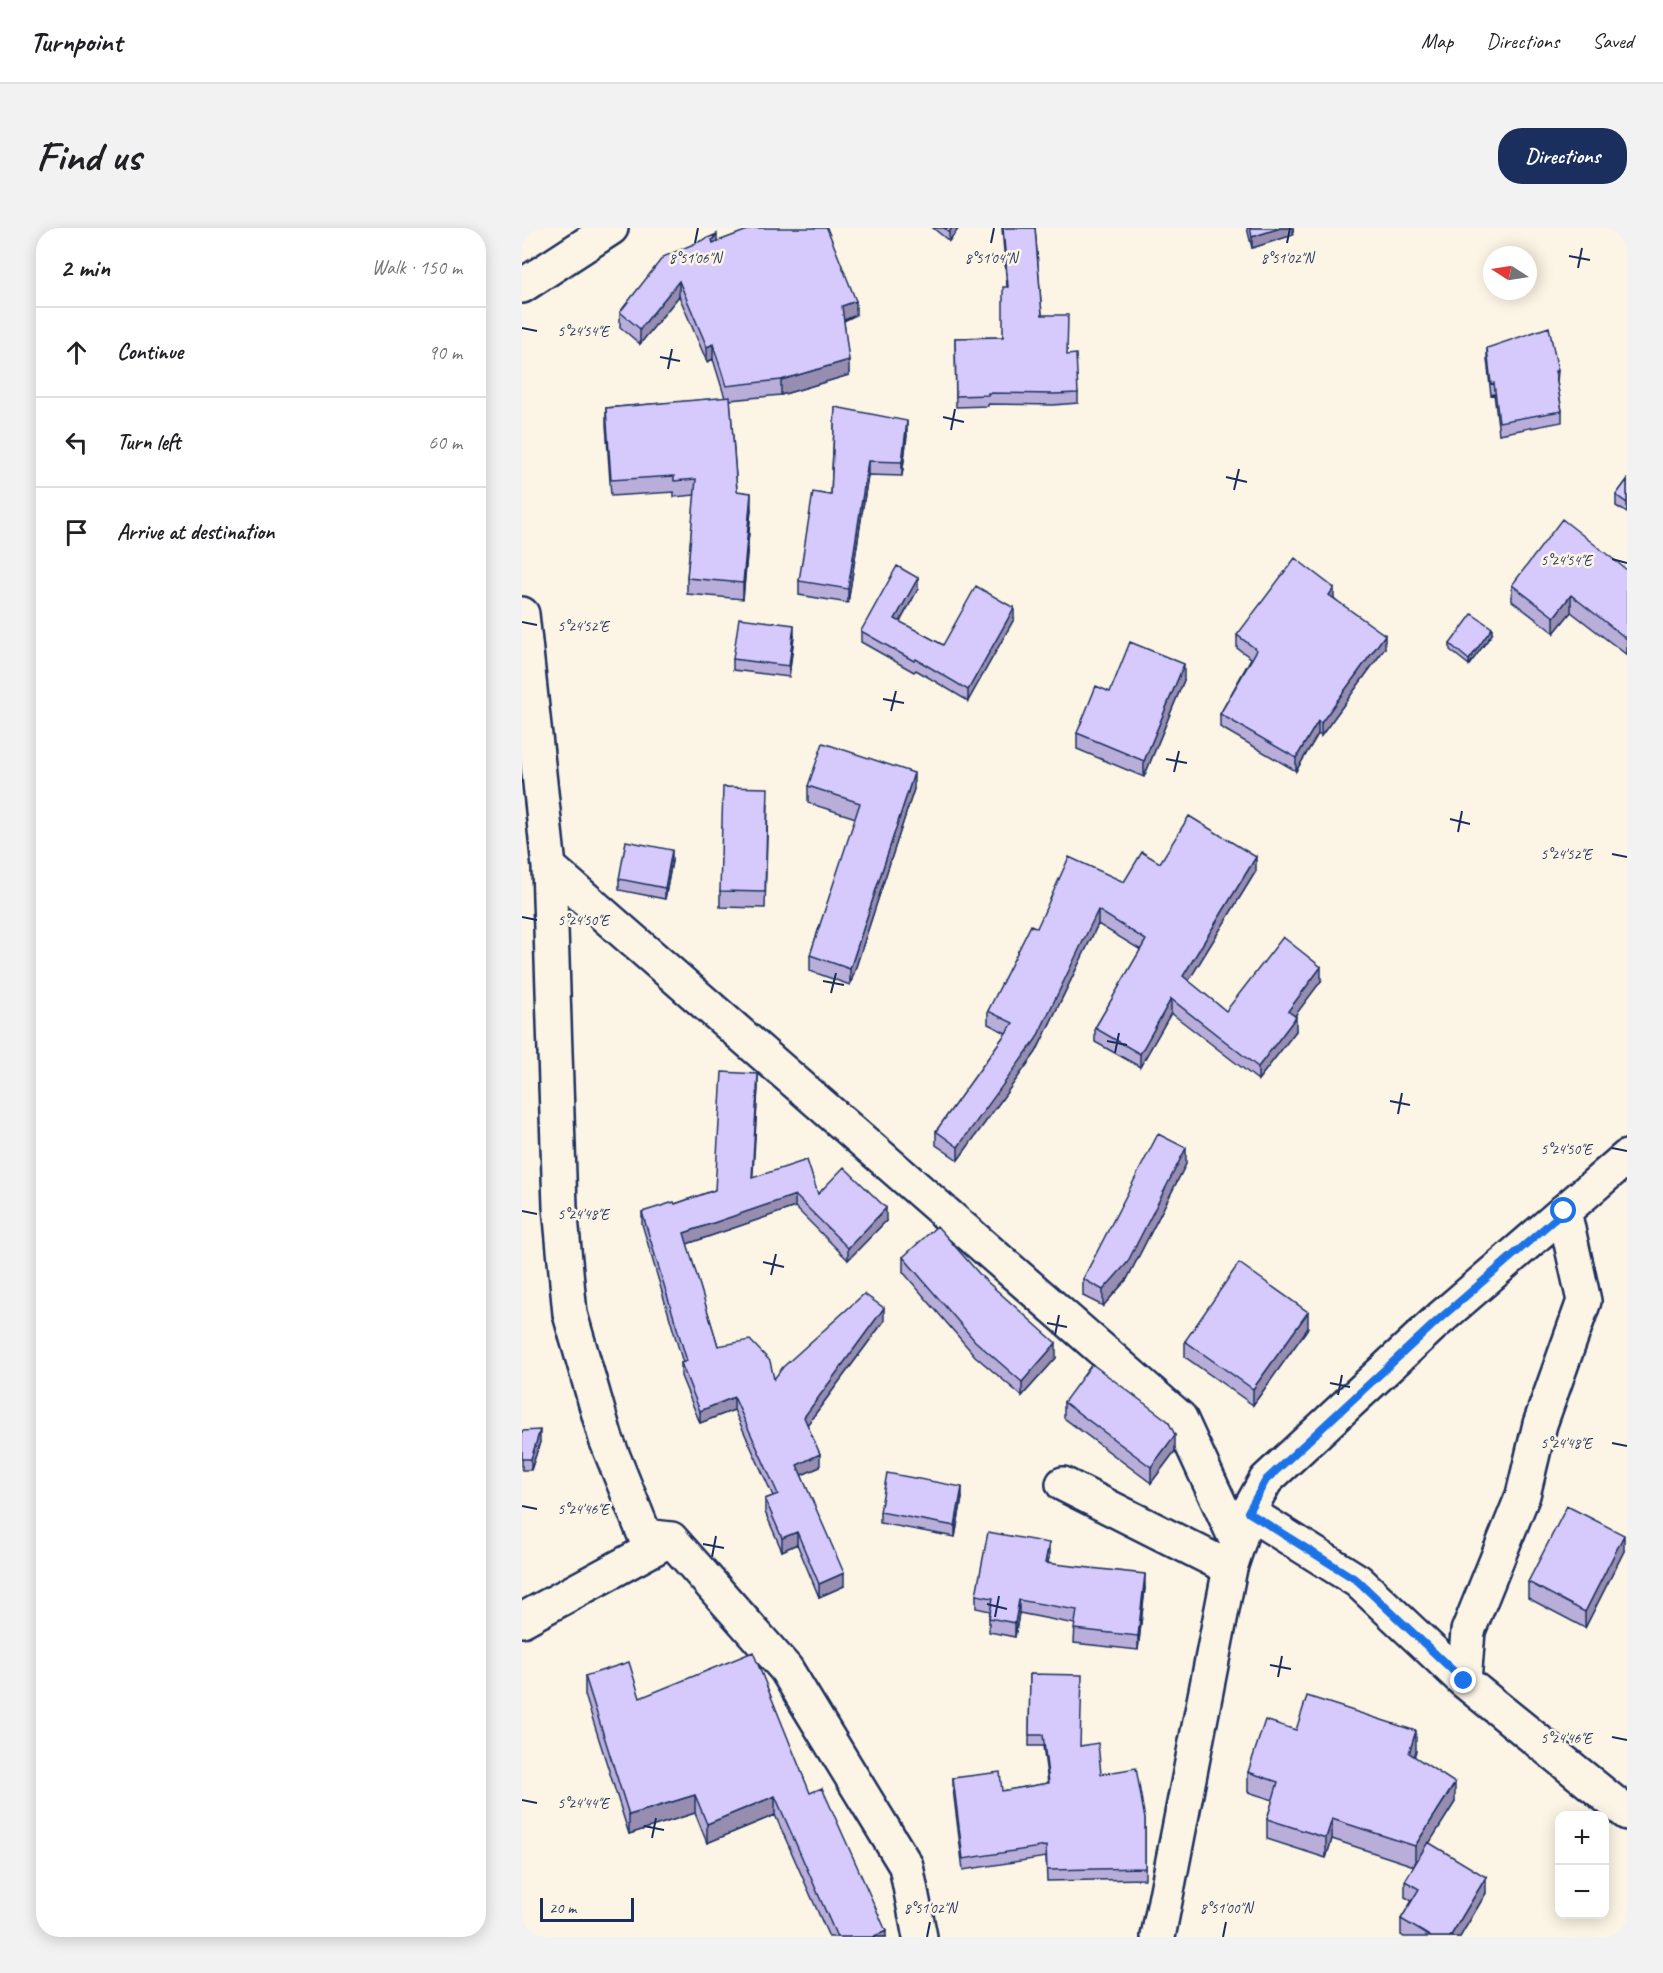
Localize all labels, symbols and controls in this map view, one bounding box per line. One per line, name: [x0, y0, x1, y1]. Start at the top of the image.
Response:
text: Turnpoint: [30, 24, 122, 59]
text: Map: [1421, 28, 1453, 54]
text: Directions: [1486, 28, 1559, 54]
text: Saved: [1592, 28, 1633, 54]
button: Directions: [1498, 128, 1627, 184]
text: Find us: [36, 130, 141, 183]
north arrow: [1483, 246, 1537, 300]
text: 8°51'06"N: [669, 249, 724, 268]
text: 8°51'04"N: [965, 249, 1020, 268]
text: 8°51'02"N: [1261, 249, 1316, 268]
text: 2 min: [60, 251, 110, 284]
text: Walk · 150 m: [372, 255, 462, 280]
text: 5°24'54"E: [557, 322, 611, 341]
icon: ahead: [60, 336, 93, 369]
text: Continue: [117, 338, 183, 366]
text: 90 m: [428, 340, 462, 365]
icon: left: [60, 426, 93, 459]
text: Turn left: [117, 428, 181, 456]
text: 60 m: [428, 430, 462, 455]
icon: arrive: [60, 516, 93, 549]
text: Arrive at destination: [117, 518, 274, 546]
text: 5°24'54"E: [1540, 551, 1594, 570]
text: 5°24'52"E: [557, 617, 611, 636]
text: 5°24'52"E: [1540, 845, 1594, 864]
text: 5°24'50"E: [557, 911, 611, 930]
text: 5°24'50"E: [1540, 1140, 1594, 1159]
route start: [1550, 1197, 1576, 1223]
text: 5°24'48"E: [557, 1205, 611, 1224]
text: 5°24'48"E: [1540, 1434, 1594, 1453]
text: 5°24'46"E: [557, 1500, 611, 1519]
route end: [1450, 1667, 1476, 1693]
text: 5°24'46"E: [1540, 1729, 1594, 1748]
text: 5°24'44"E: [557, 1794, 611, 1813]
map controls: [1555, 1811, 1609, 1919]
button: +: [1555, 1811, 1609, 1865]
button: −: [1555, 1865, 1609, 1919]
scale bar: [540, 1895, 634, 1922]
text: 20 m: [549, 1898, 576, 1918]
text: 8°51'02"N: [904, 1899, 959, 1918]
text: 8°51'00"N: [1200, 1899, 1255, 1918]

